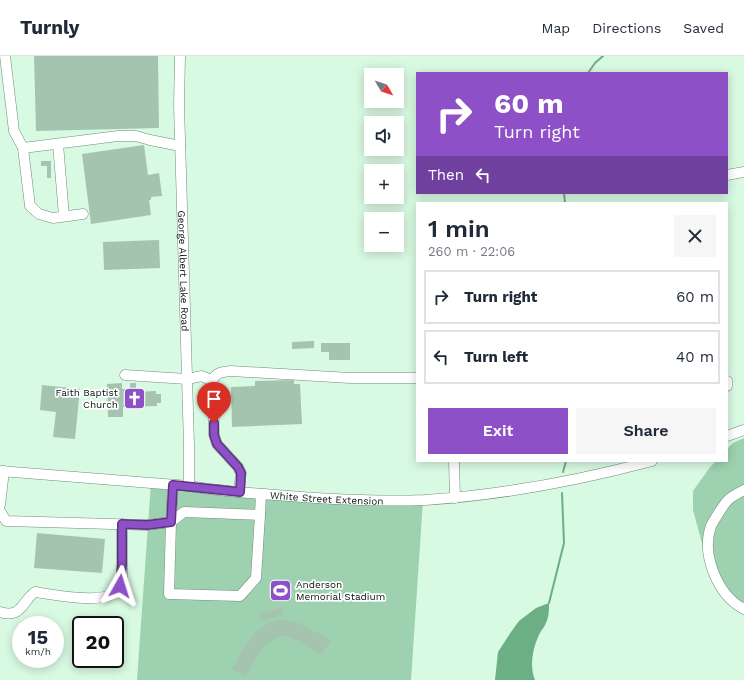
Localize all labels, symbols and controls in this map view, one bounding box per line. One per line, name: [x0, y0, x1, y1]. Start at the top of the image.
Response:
text: Turnly: [20, 16, 80, 39]
text: Map: [542, 20, 570, 36]
text: Directions: [592, 20, 661, 36]
text: Saved: [683, 20, 724, 36]
north arrow: [364, 68, 404, 108]
map controls: [364, 68, 404, 252]
text: 60 m: [494, 87, 564, 120]
icon: right: [428, 88, 480, 140]
button: sound: [364, 116, 404, 156]
text: Turn right: [494, 121, 580, 142]
button: +: [364, 164, 404, 204]
icon: left: [472, 164, 494, 186]
text: Then: [428, 166, 464, 184]
street label: George Albert Lake Road: [176, 210, 191, 332]
button: −: [364, 212, 404, 252]
text: 1 min: [428, 215, 490, 243]
button: close: [674, 215, 716, 257]
text: 260 m · 22:06: [428, 244, 515, 259]
icon: right: [430, 286, 452, 308]
text: Turn right: [464, 288, 537, 306]
text: 60 m: [676, 288, 714, 306]
icon: left: [430, 346, 452, 368]
text: Turn left: [464, 348, 528, 366]
text: 40 m: [676, 348, 714, 366]
pin: [197, 382, 231, 423]
church icon: Faith Baptist Church: [121, 385, 147, 411]
place label: Faith Baptist Church: [56, 387, 119, 410]
icon: arrive: [203, 388, 225, 410]
button: Exit: [428, 408, 568, 454]
button: Share: [576, 408, 716, 454]
street label: White Street Extension: [270, 490, 384, 507]
position arrow: [99, 565, 141, 607]
sports icon: Anderson Memorial Stadium: [267, 577, 293, 603]
place label: Anderson Memorial Stadium: [296, 579, 385, 602]
speed limit sign: 20: [72, 616, 124, 668]
text: 15: [28, 625, 48, 649]
text: km/h: [25, 646, 51, 657]

